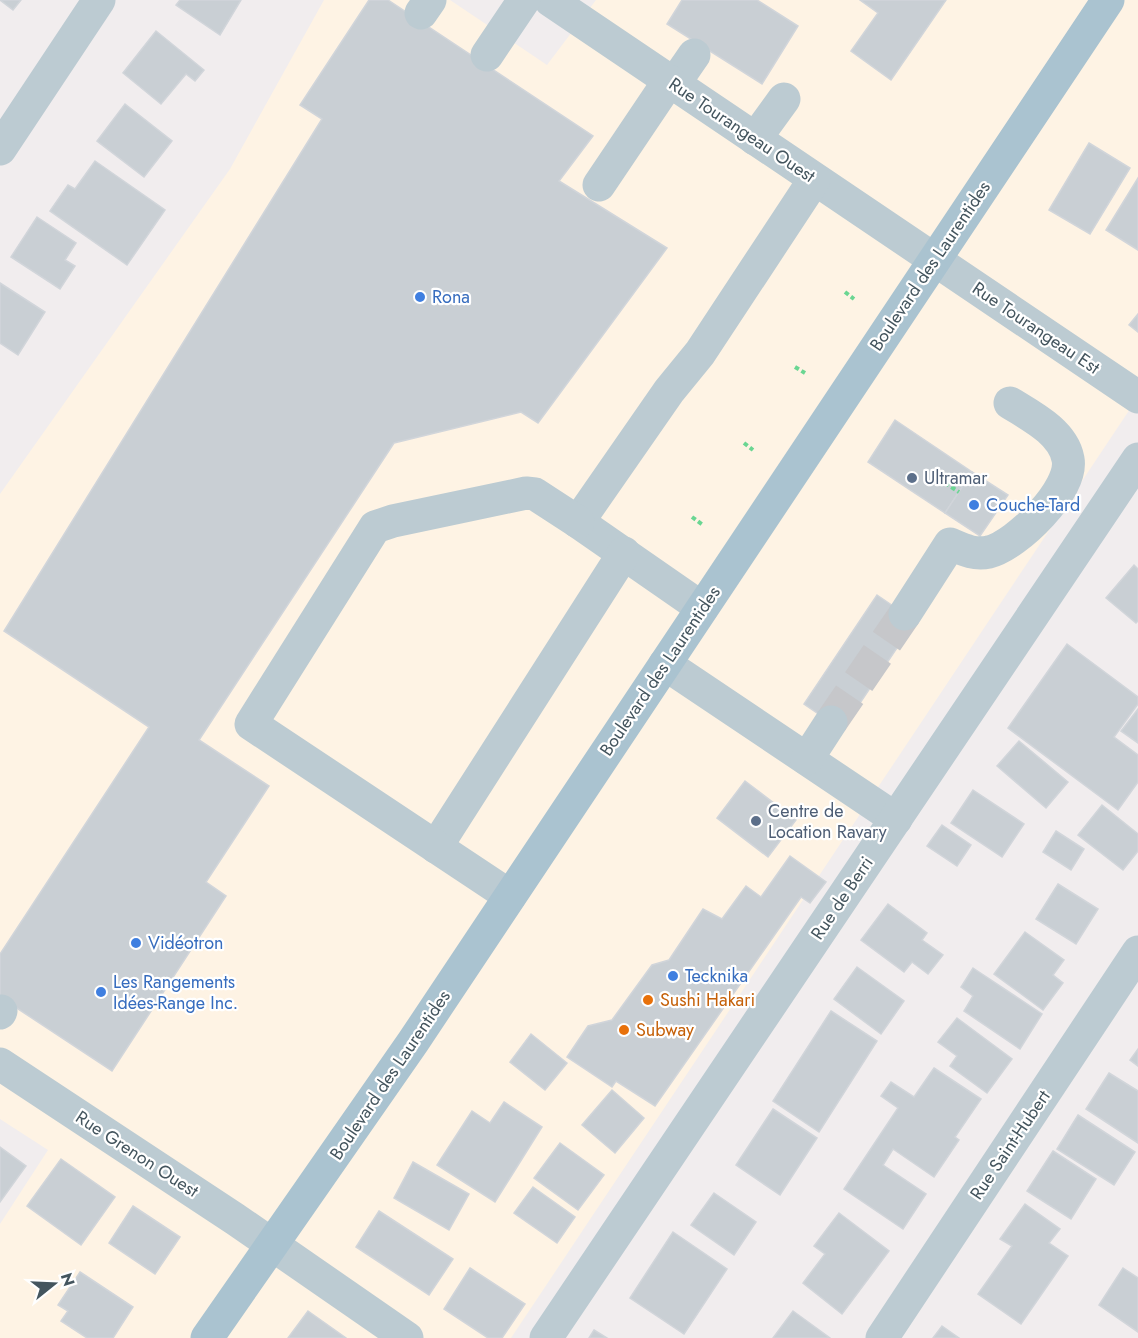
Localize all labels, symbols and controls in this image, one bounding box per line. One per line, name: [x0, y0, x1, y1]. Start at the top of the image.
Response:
street label: Rue Tourangeau Ouest: [663, 71, 821, 189]
street label: Boulevard des Laurentides: [863, 176, 997, 356]
street label: Rue Tourangeau Est: [967, 276, 1106, 381]
place label: Rona: [432, 284, 470, 310]
marker: Rona: [413, 290, 427, 304]
place label: Ultramar: [924, 465, 988, 491]
marker: Ultramar: [905, 471, 919, 485]
place label: Couche-Tard: [986, 492, 1080, 518]
marker: Couche-Tard: [967, 498, 981, 512]
street label: Boulevard des Laurentides: [593, 581, 727, 761]
place label: Centre de Location Ravary: [768, 798, 887, 845]
marker: Centre de Location Ravary: [749, 814, 763, 828]
street label: Rue de Berri: [805, 851, 879, 945]
place label: Vidéotron: [148, 930, 223, 956]
marker: Vidéotron: [129, 936, 143, 950]
place label: Tecknika: [685, 963, 748, 989]
place label: Les Rangements Idées-Range Inc.: [113, 969, 238, 1016]
marker: Tecknika: [666, 969, 680, 983]
marker: Les Rangements Idées-Range Inc.: [94, 985, 108, 999]
street label: Boulevard des Laurentides: [323, 985, 457, 1165]
place label: Sushi Hakari: [660, 987, 755, 1013]
marker: Sushi Hakari: [641, 993, 655, 1007]
place label: Subway: [636, 1017, 694, 1043]
marker: Subway: [617, 1023, 631, 1037]
street label: Rue Saint-Hubert: [964, 1084, 1057, 1205]
street label: Rue Grenon Ouest: [70, 1104, 204, 1204]
north arrow: [24, 1254, 84, 1314]
text: N: [55, 1270, 81, 1289]

